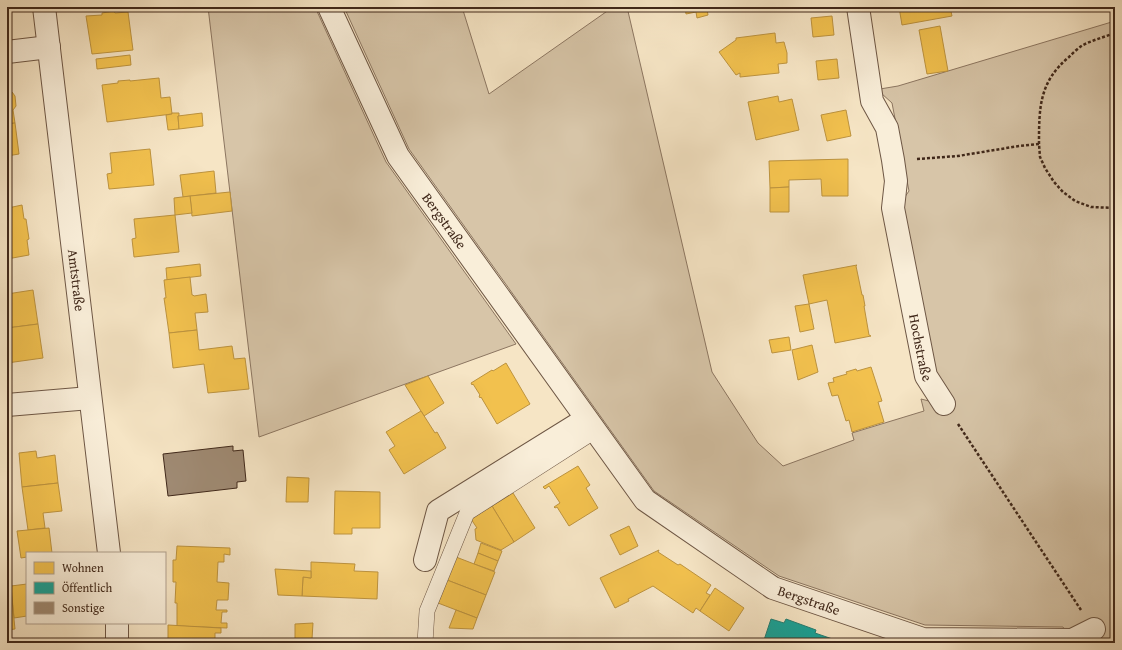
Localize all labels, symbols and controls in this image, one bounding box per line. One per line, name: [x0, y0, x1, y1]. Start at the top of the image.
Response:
street label: Bergstraße: [418, 189, 472, 253]
street label: Amtstraße: [63, 248, 90, 313]
street label: Hochstraße: [904, 312, 937, 386]
legend: [26, 552, 166, 624]
text: Wohnen: [62, 559, 104, 576]
text: Öffentlich: [62, 579, 112, 596]
street label: Bergstraße: [775, 580, 843, 620]
text: Sonstige: [62, 599, 105, 616]

